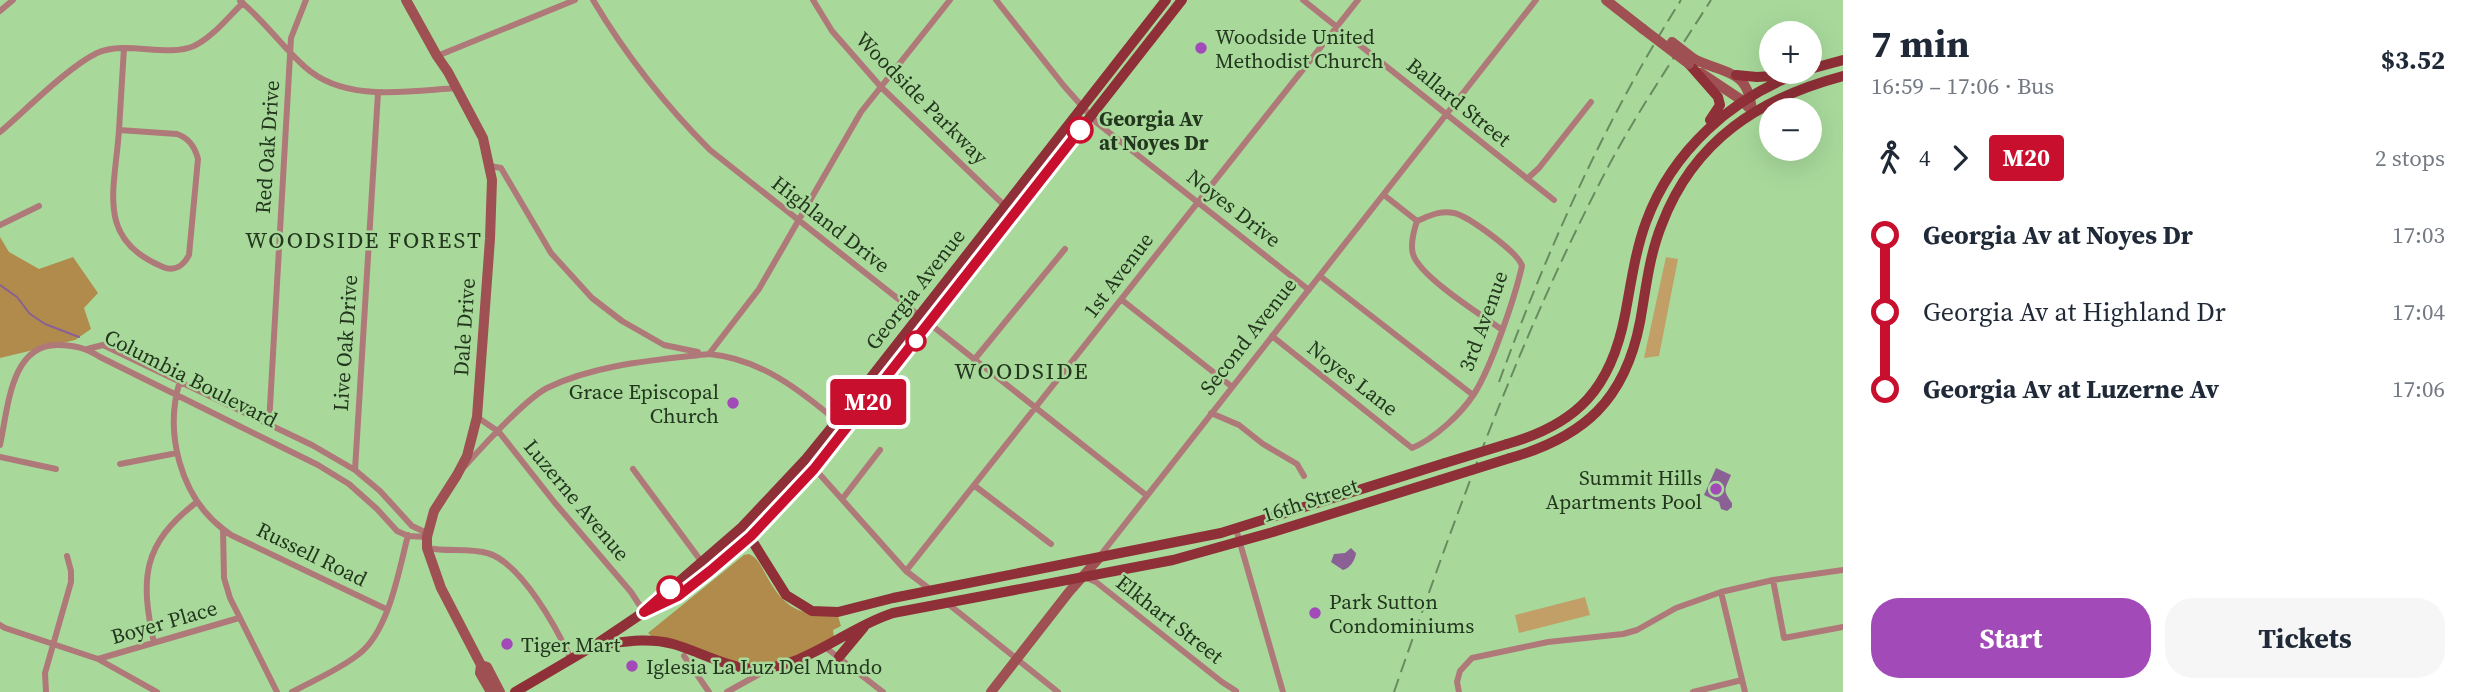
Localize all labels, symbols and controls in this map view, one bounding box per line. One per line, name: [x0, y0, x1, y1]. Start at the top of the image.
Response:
text: 7 min: [1871, 18, 1970, 70]
map controls: [1759, 21, 1822, 161]
button: +: [1759, 21, 1822, 84]
place label: Woodside United Methodist Church: [1215, 22, 1384, 75]
street label: Woodside Parkway: [849, 25, 995, 171]
marker: Woodside United Methodist Church: [1193, 40, 1209, 56]
text: $3.52: [2381, 42, 2445, 78]
street label: Ballard Street: [1401, 51, 1517, 153]
text: 16:59 – 17:06 · Bus: [1871, 70, 2054, 102]
street label: Red Oak Drive: [248, 79, 286, 215]
button: −: [1759, 98, 1822, 161]
place label: Georgia Av at Noyes Dr: [1099, 104, 1209, 157]
marker: Georgia Av at Noyes Dr: [1067, 117, 1093, 143]
icon: walk: [1871, 139, 1909, 177]
icon: forward: [1941, 139, 1979, 177]
text: M20: [2003, 141, 2050, 174]
text: 4: [1919, 142, 1931, 174]
text: 2 stops: [2375, 142, 2445, 174]
street label: Noyes Drive: [1181, 162, 1287, 254]
street label: Highland Drive: [766, 169, 896, 279]
text: Georgia Av at Noyes Dr: [1923, 217, 2193, 253]
text: 17:03: [2392, 219, 2445, 251]
street label: Georgia Avenue: [858, 222, 972, 356]
district label: WOODSIDE FOREST: [245, 224, 483, 256]
street label: 1st Avenue: [1076, 226, 1160, 324]
street label: 3rd Avenue: [1451, 267, 1515, 375]
street label: Second Avenue: [1193, 271, 1303, 401]
street label: Live Oak Drive: [326, 274, 364, 412]
street label: Dale Drive: [446, 277, 482, 377]
text: Georgia Av at Highland Dr: [1923, 294, 2226, 330]
text: 17:04: [2392, 296, 2445, 328]
street label: Columbia Boulevard: [99, 322, 283, 434]
unlabelled marker: [906, 331, 926, 351]
street label: Noyes Lane: [1301, 333, 1405, 423]
district label: WOODSIDE: [954, 355, 1090, 387]
text: Georgia Av at Luzerne Av: [1923, 371, 2219, 407]
text: 17:06: [2392, 373, 2445, 405]
place label: Grace Episcopal Church: [569, 377, 719, 430]
line badge: M20: [828, 379, 908, 425]
text: M20: [844, 385, 892, 418]
marker: Grace Episcopal Church: [725, 395, 741, 411]
street label: Luzerne Avenue: [517, 433, 637, 567]
place label: Summit Hills Apartments Pool: [1546, 463, 1702, 516]
street label: 16th Street: [1258, 471, 1362, 529]
marker: Summit Hills Apartments Pool: [1708, 481, 1724, 497]
street label: Russell Road: [252, 515, 372, 593]
street label: Elkhart Street: [1110, 568, 1230, 670]
unlabelled marker: [657, 576, 683, 602]
place label: Park Sutton Condominiums: [1329, 587, 1474, 640]
street label: Boyer Place: [107, 593, 221, 651]
button: Start: [1871, 598, 2151, 678]
button: Tickets: [2165, 598, 2445, 678]
marker: Park Sutton Condominiums: [1307, 605, 1323, 621]
place label: Tiger Mart: [521, 630, 620, 659]
marker: Tiger Mart: [499, 636, 515, 652]
place label: Iglesia La Luz Del Mundo: [646, 652, 882, 681]
marker: Iglesia La Luz Del Mundo: [624, 658, 640, 674]

